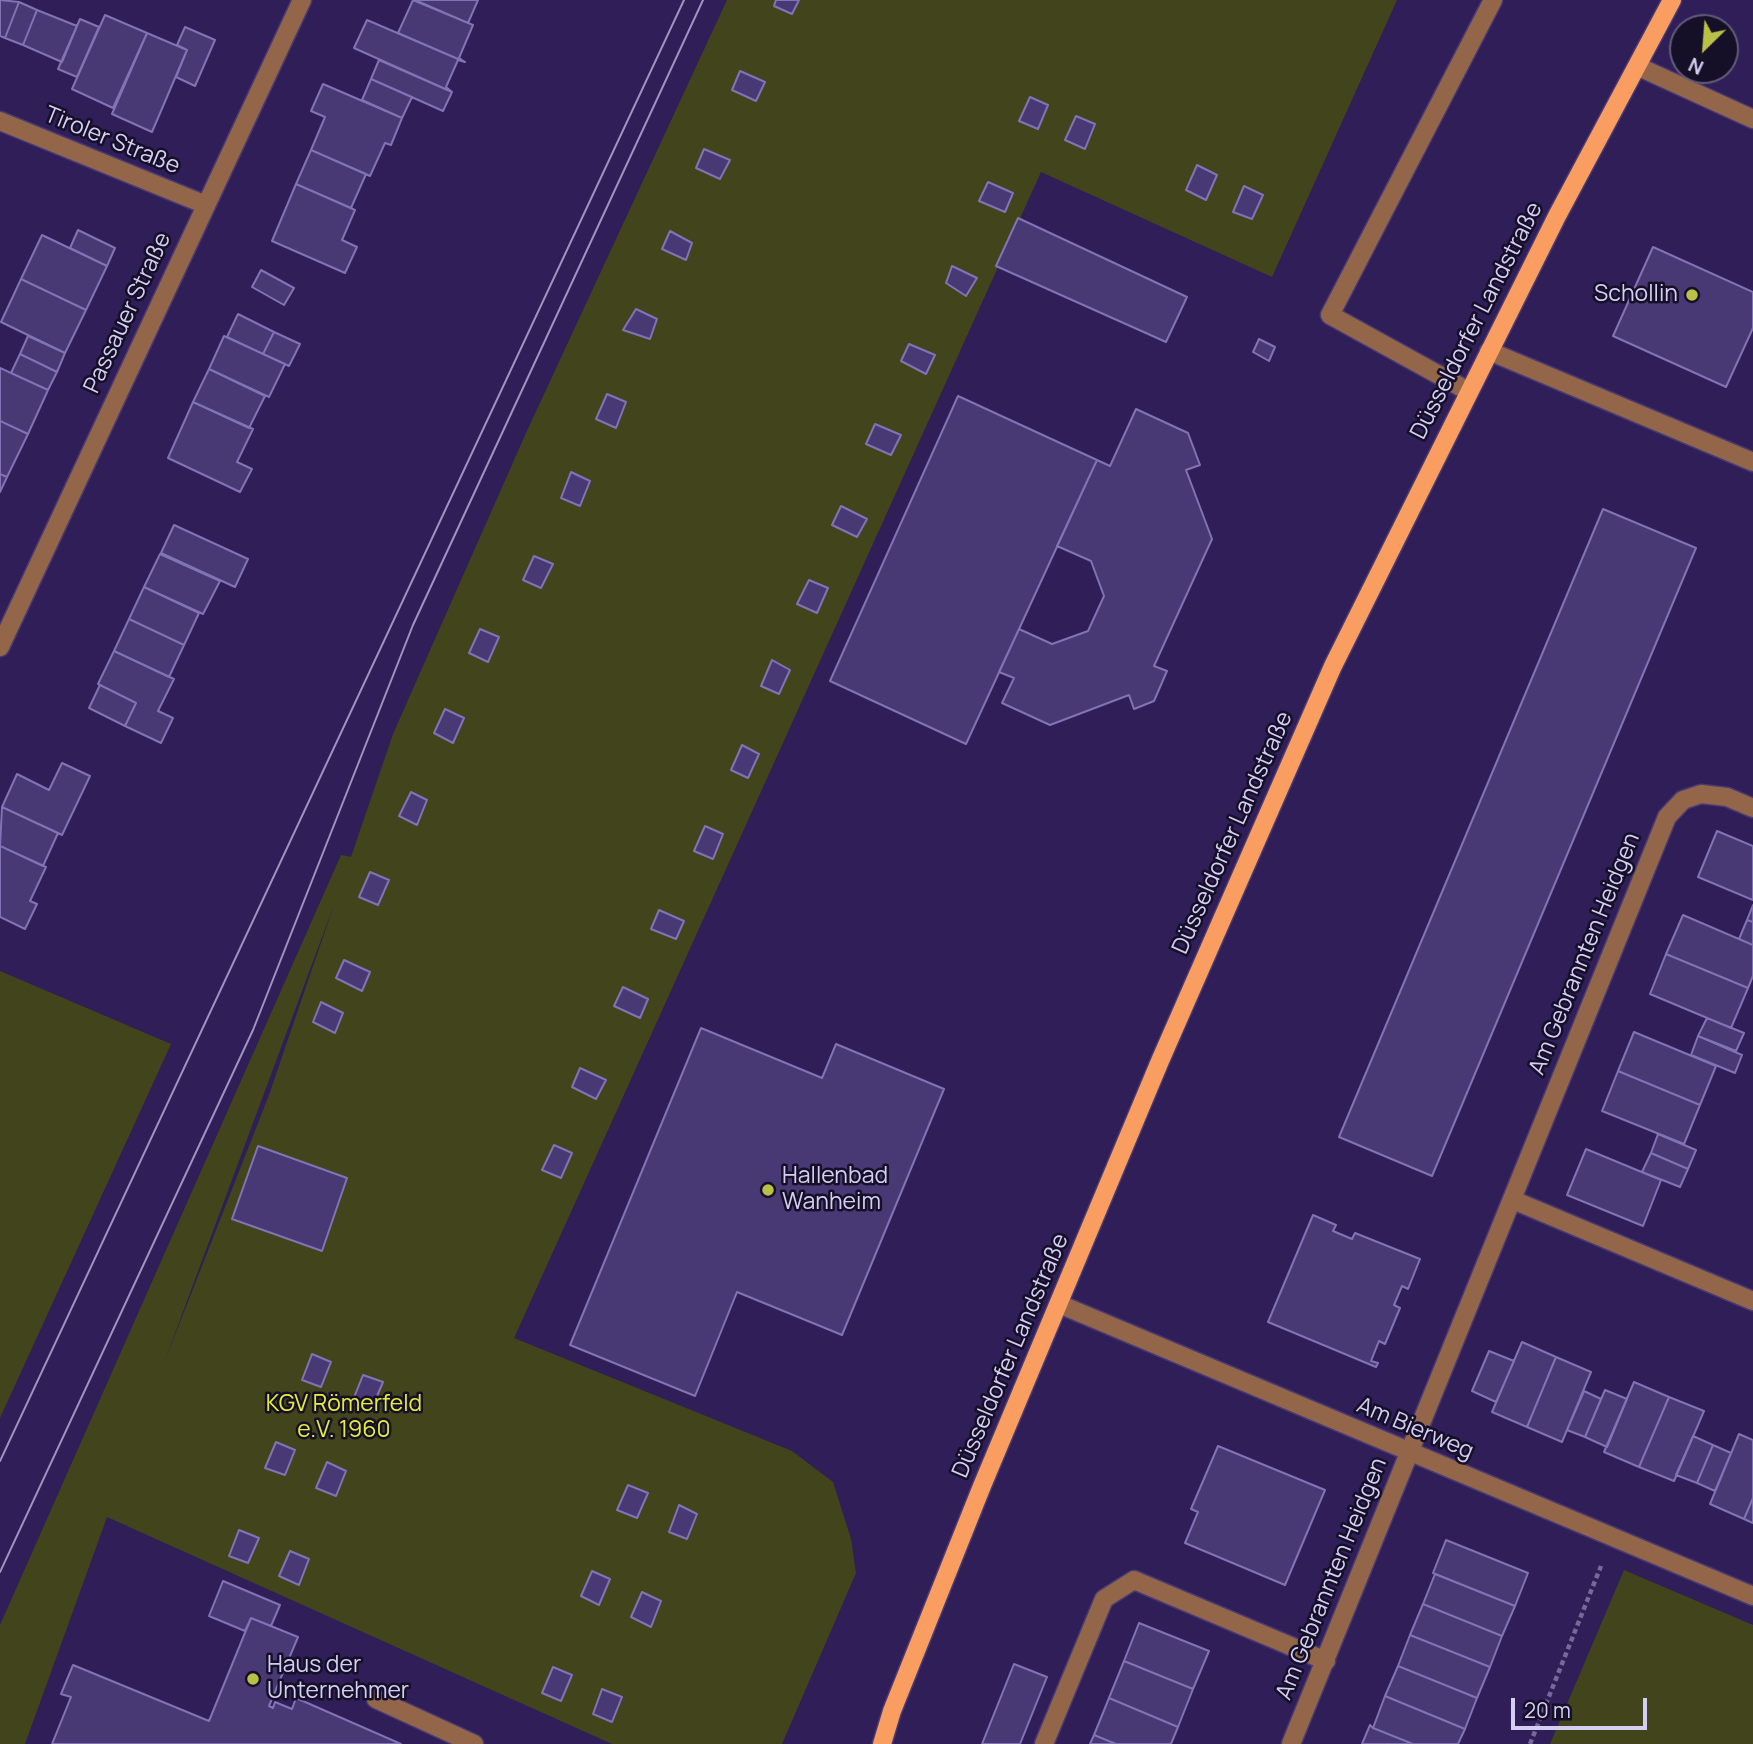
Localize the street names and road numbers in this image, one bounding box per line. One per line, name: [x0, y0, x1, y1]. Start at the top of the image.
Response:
street label: Tiroler Straße: [40, 101, 184, 181]
street label: Düsseldorfer Landstraße: [1405, 198, 1549, 444]
street label: Passauer Straße: [79, 228, 177, 398]
street label: Düsseldorfer Landstraße: [1167, 708, 1299, 958]
street label: Am Gebrannten Heidgen: [1524, 829, 1646, 1079]
street label: Düsseldorfer Landstraße: [947, 1230, 1075, 1482]
street label: Am Bierweg: [1352, 1392, 1478, 1466]
street label: Am Gebrannten Heidgen: [1271, 1454, 1393, 1704]

